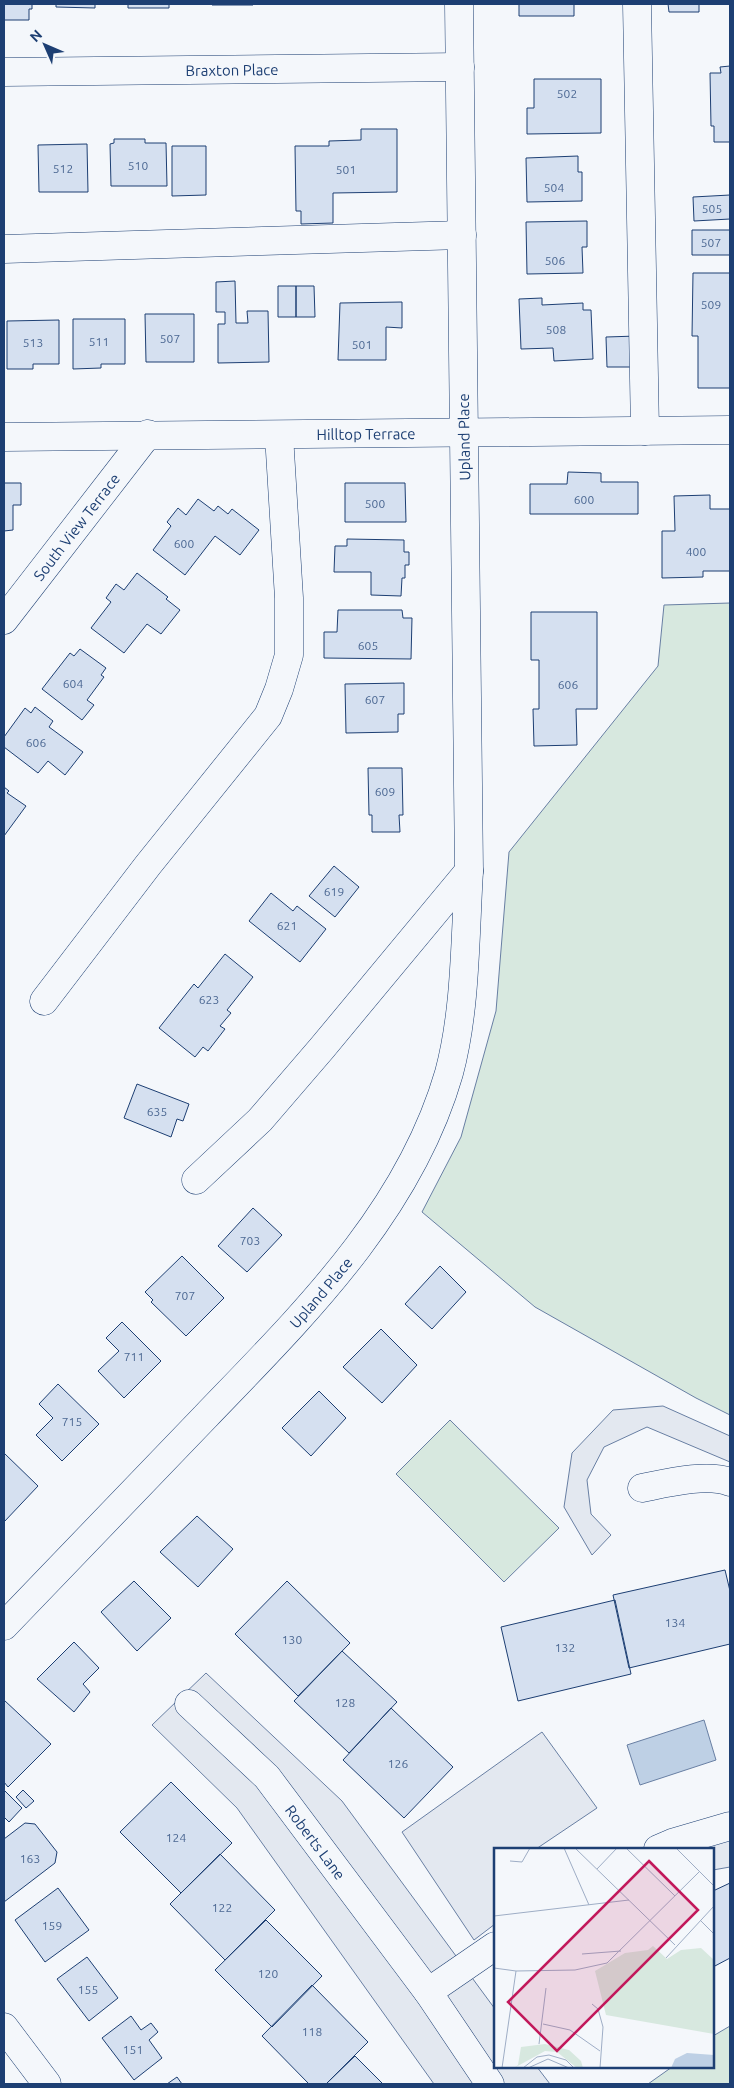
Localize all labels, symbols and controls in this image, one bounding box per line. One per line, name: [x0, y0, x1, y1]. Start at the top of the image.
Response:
north arrow: [20, 20, 70, 70]
text: N: [26, 26, 45, 45]
street label: Braxton Place: [185, 60, 279, 79]
house number: 502: [557, 87, 577, 100]
house number: 510: [128, 159, 148, 172]
house number: 512: [53, 162, 73, 175]
house number: 501: [336, 163, 356, 176]
house number: 504: [544, 181, 564, 194]
house number: 505: [702, 202, 722, 215]
house number: 507: [701, 236, 721, 249]
house number: 506: [545, 254, 565, 267]
house number: 509: [701, 298, 721, 311]
house number: 508: [546, 323, 566, 336]
house number: 507: [160, 332, 180, 345]
house number: 511: [89, 335, 109, 348]
house number: 513: [23, 336, 43, 349]
house number: 501: [352, 338, 372, 351]
street label: Upland Place: [455, 393, 473, 481]
street label: Hilltop Terrace: [316, 425, 416, 442]
street label: South View Terrace: [30, 470, 123, 583]
house number: 600: [574, 493, 594, 506]
house number: 500: [365, 497, 385, 510]
house number: 600: [174, 537, 194, 550]
house number: 400: [686, 545, 706, 558]
house number: 605: [358, 639, 378, 652]
house number: 604: [63, 677, 83, 690]
house number: 606: [558, 678, 578, 691]
house number: 607: [365, 693, 385, 706]
house number: 606: [26, 736, 46, 749]
house number: 609: [375, 785, 395, 798]
house number: 619: [324, 885, 344, 898]
house number: 621: [277, 919, 297, 932]
house number: 623: [199, 993, 219, 1006]
house number: 635: [147, 1105, 167, 1118]
house number: 703: [240, 1234, 260, 1247]
street label: Upland Place: [286, 1254, 355, 1331]
house number: 707: [175, 1289, 195, 1302]
house number: 711: [124, 1350, 144, 1363]
house number: 715: [62, 1415, 82, 1428]
house number: 134: [665, 1616, 685, 1629]
house number: 130: [282, 1633, 302, 1646]
house number: 132: [555, 1641, 575, 1654]
house number: 128: [335, 1696, 355, 1709]
house number: 126: [388, 1757, 408, 1770]
street label: Roberts Lane: [282, 1801, 349, 1883]
house number: 124: [166, 1831, 186, 1844]
inset map: [494, 1848, 714, 2068]
house number: 163: [20, 1852, 40, 1865]
house number: 122: [212, 1901, 232, 1914]
house number: 159: [42, 1919, 62, 1932]
house number: 120: [258, 1967, 278, 1980]
house number: 155: [78, 1983, 98, 1996]
house number: 118: [302, 2025, 322, 2038]
house number: 151: [123, 2043, 143, 2056]

